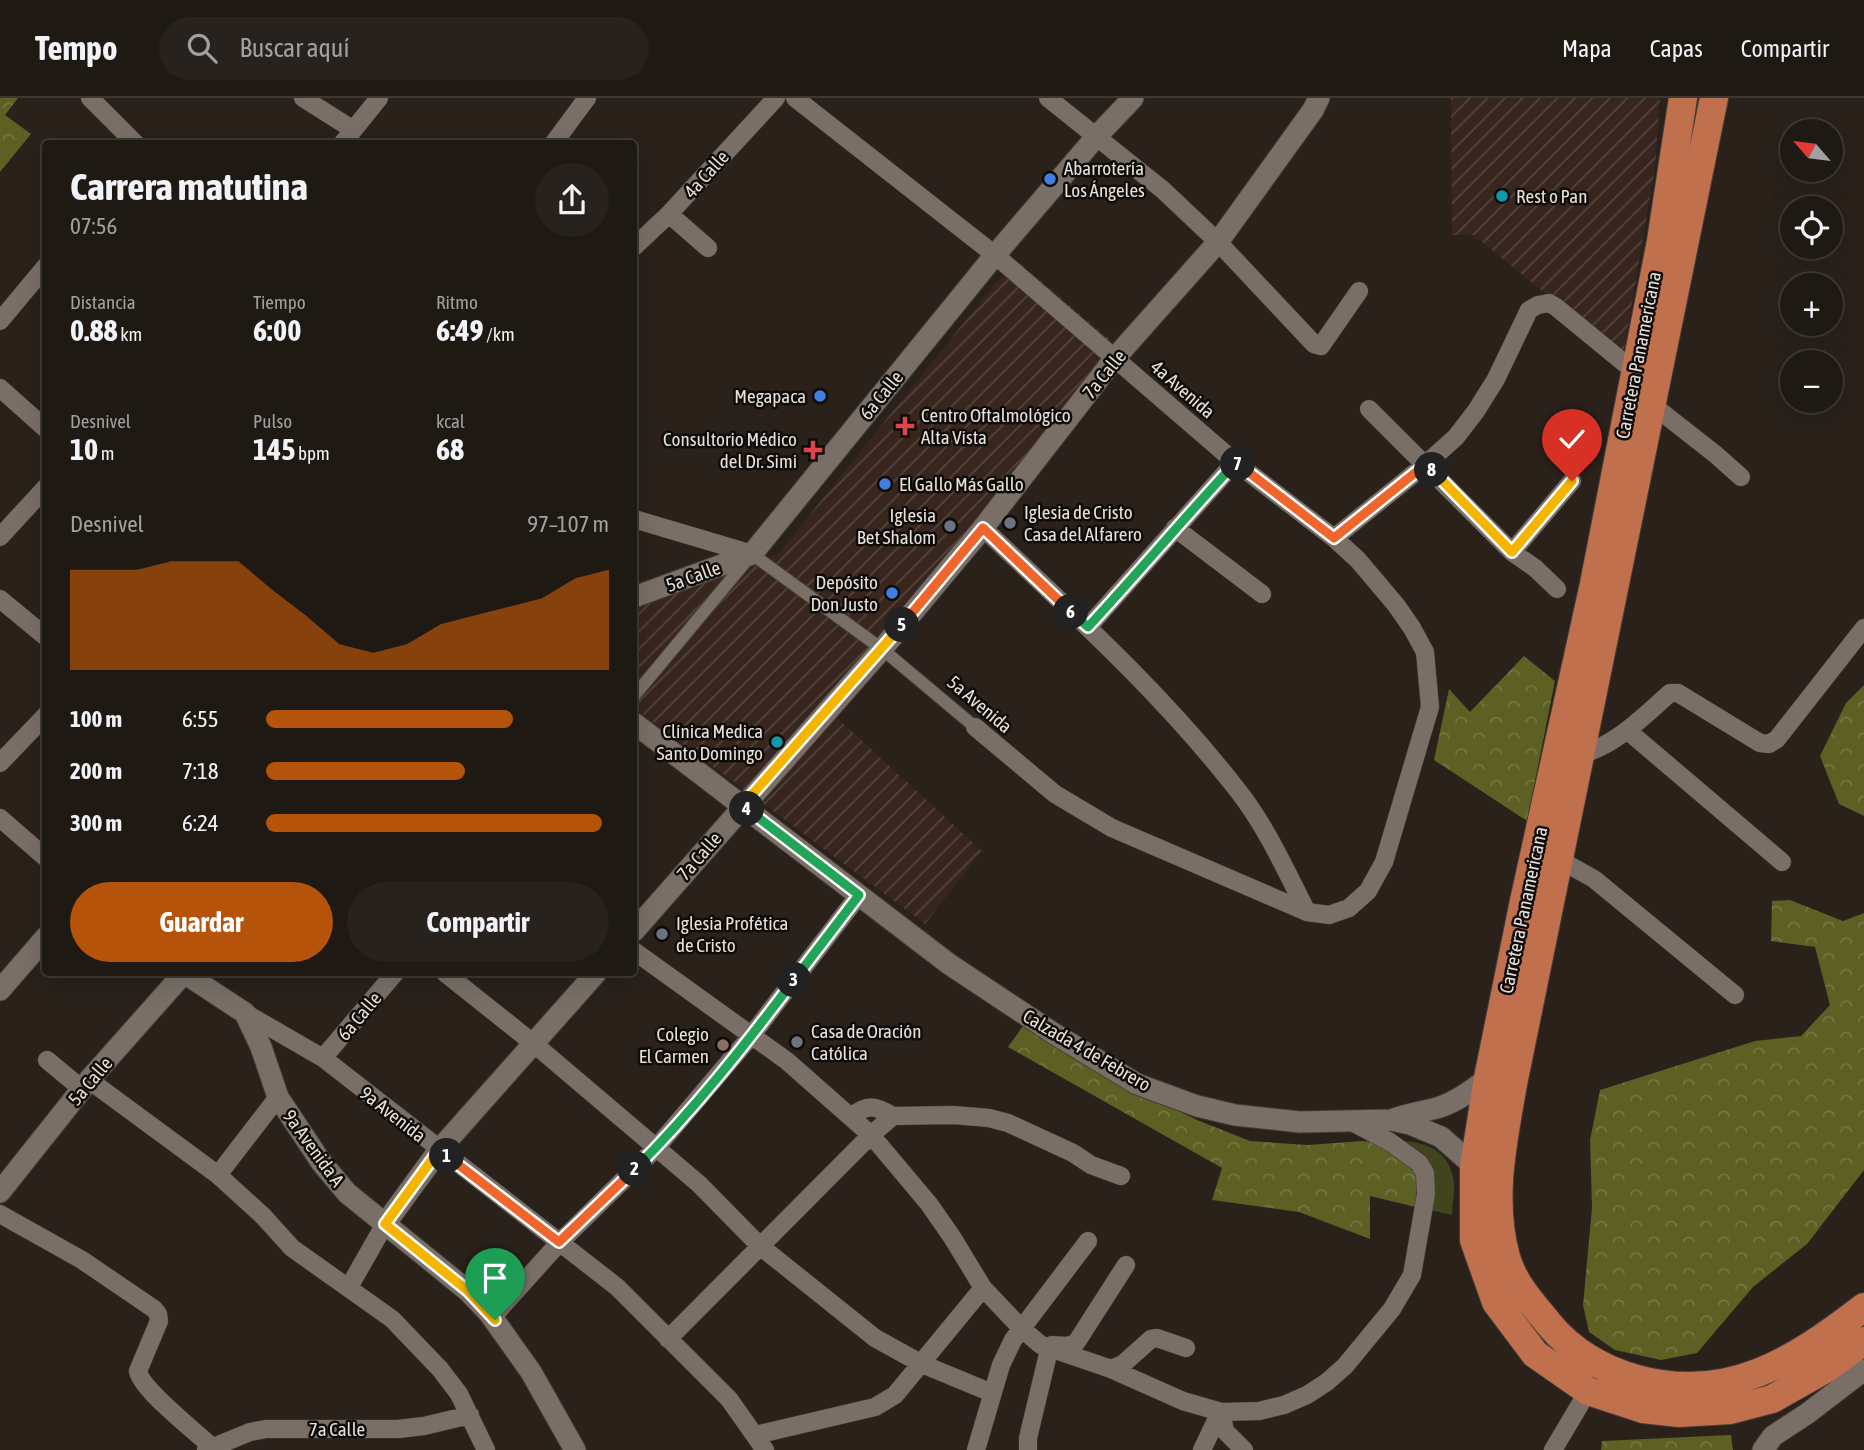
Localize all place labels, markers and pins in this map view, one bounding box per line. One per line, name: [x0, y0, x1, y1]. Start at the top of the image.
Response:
place label: Abarrotería Los Ángeles: [1064, 157, 1145, 201]
marker: Abarrotería Los Ángeles: [1042, 171, 1058, 187]
place label: Rest o Pan: [1516, 185, 1587, 207]
marker: Rest o Pan: [1494, 188, 1510, 204]
place label: Megapaca: [734, 385, 806, 407]
marker: Megapaca: [812, 388, 828, 404]
place label: Centro Oftalmológico Alta Vista: [921, 404, 1071, 448]
pin: [1542, 409, 1602, 481]
marker: Centro Oftalmológico Alta Vista: [895, 416, 915, 436]
place label: Consultorio Médico del Dr. Simi: [663, 428, 797, 472]
marker: Consultorio Médico del Dr. Simi: [803, 440, 823, 460]
pin: 7: [1220, 446, 1256, 482]
pin: 8: [1414, 452, 1450, 488]
place label: El Gallo Más Gallo: [899, 473, 1024, 495]
marker: El Gallo Más Gallo: [877, 476, 893, 492]
place label: Iglesia de Cristo Casa del Alfarero: [1024, 501, 1142, 545]
place label: Iglesia Bet Shalom: [857, 504, 936, 548]
marker: Iglesia de Cristo Casa del Alfarero: [1002, 515, 1018, 531]
marker: Iglesia Bet Shalom: [942, 518, 958, 534]
place label: Depósito Don Justo: [810, 571, 878, 615]
marker: Depósito Don Justo: [884, 585, 900, 601]
pin: 6: [1054, 594, 1088, 630]
pin: 5: [884, 608, 920, 642]
place label: Clínica Medica Santo Domingo: [657, 720, 763, 764]
marker: Clínica Medica Santo Domingo: [769, 734, 785, 750]
pin: 4: [730, 792, 764, 826]
place label: Iglesia Profética de Cristo: [676, 912, 788, 956]
marker: Iglesia Profética de Cristo: [654, 926, 670, 942]
pin: 3: [776, 962, 812, 998]
place label: Casa de Oración Católica: [811, 1020, 921, 1064]
place label: Colegio El Carmen: [639, 1023, 709, 1067]
marker: Casa de Oración Católica: [789, 1034, 805, 1050]
marker: Colegio El Carmen: [715, 1037, 731, 1053]
pin: 1: [430, 1138, 464, 1174]
pin: 2: [618, 1152, 652, 1186]
pin: [465, 1248, 525, 1320]

